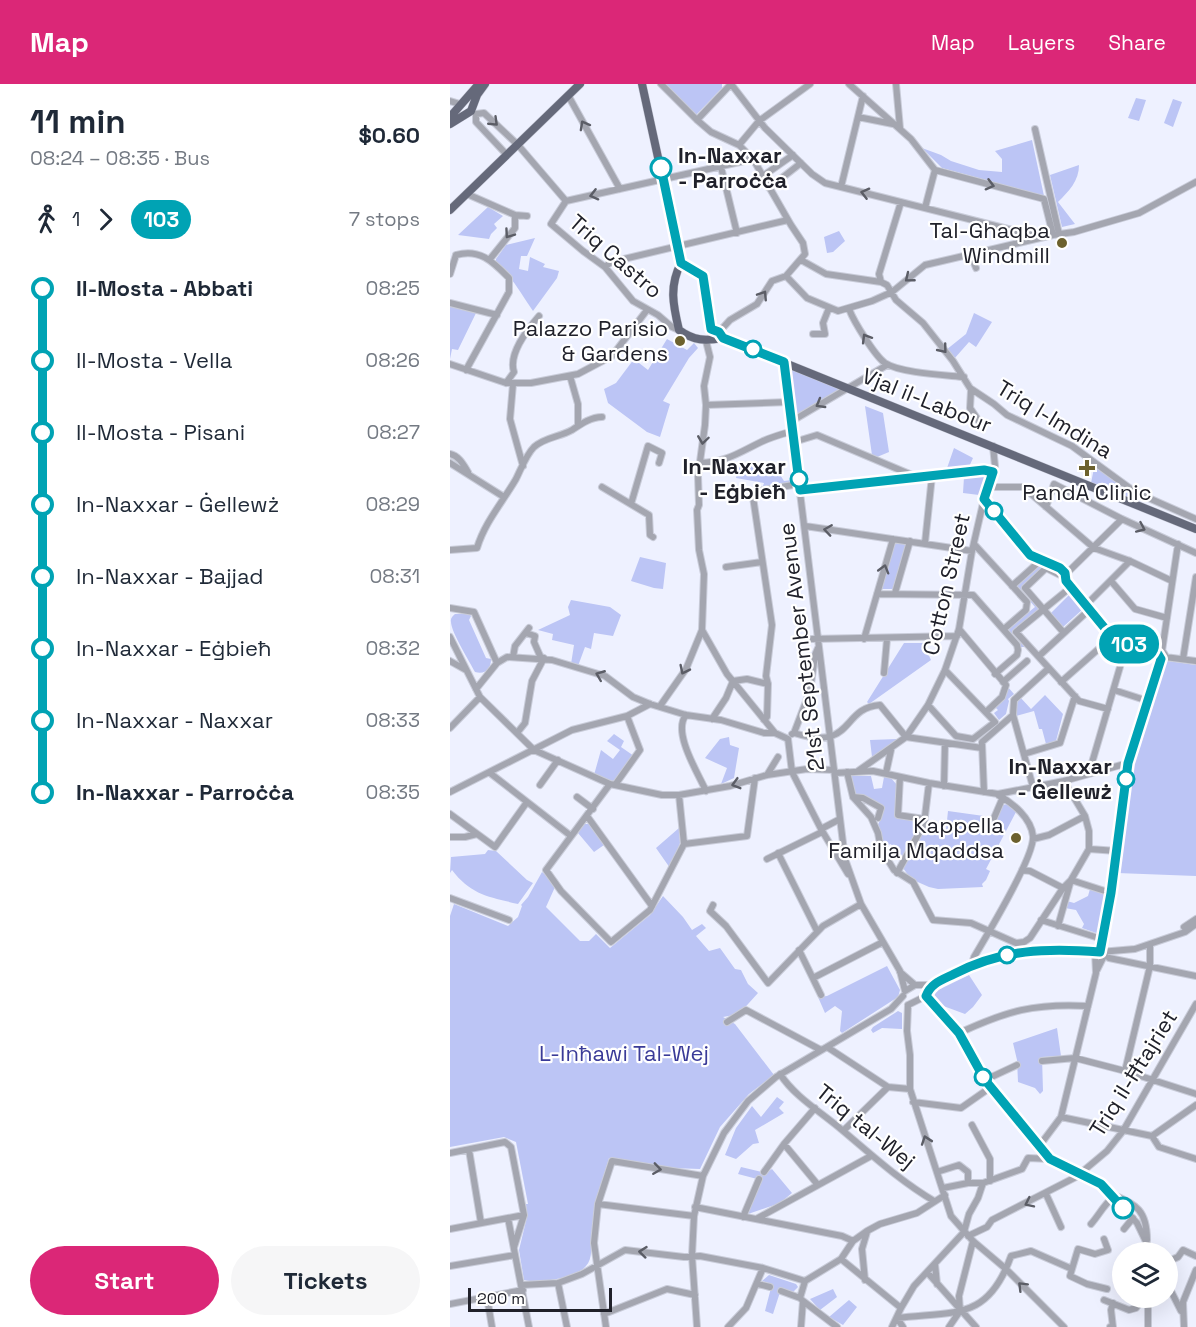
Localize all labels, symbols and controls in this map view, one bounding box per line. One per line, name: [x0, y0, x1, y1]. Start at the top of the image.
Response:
text: Map: [30, 24, 89, 60]
text: Map: [931, 29, 975, 56]
text: Layers: [1008, 29, 1075, 56]
text: Share: [1108, 29, 1166, 56]
text: 11 min: [30, 101, 126, 143]
one-way arrow: [487, 115, 497, 126]
one-way arrow: [580, 120, 591, 131]
text: $0.60: [358, 121, 420, 149]
place label: In-Naxxar - Parroċċa: [678, 141, 788, 194]
text: 08:24 – 08:35 · Bus: [30, 145, 210, 171]
marker: In-Naxxar - Parroċċa: [650, 157, 672, 179]
one-way arrow: [985, 177, 995, 190]
one-way arrow: [589, 187, 599, 200]
one-way arrow: [860, 188, 870, 201]
icon: walk: [30, 203, 63, 236]
icon: forward: [89, 203, 122, 236]
text: 1: [72, 206, 80, 232]
text: 103: [143, 206, 179, 233]
text: 7 stops: [349, 206, 420, 232]
street label: Triq Castro: [564, 208, 668, 304]
place label: Tal-Ghaqba Windmill: [930, 216, 1050, 269]
one-way arrow: [506, 228, 517, 239]
marker: Tal-Ghaqba Windmill: [1055, 236, 1069, 250]
one-way arrow: [905, 270, 916, 281]
text: Il-Mosta - Abbati: [76, 274, 253, 302]
text: 08:25: [366, 275, 420, 301]
one-way arrow: [755, 291, 767, 301]
place label: Palazzo Parisio & Gardens: [513, 314, 668, 367]
marker: Palazzo Parisio & Gardens: [673, 334, 687, 348]
one-way arrow: [863, 334, 874, 345]
unlabelled marker: [744, 340, 762, 358]
one-way arrow: [935, 342, 946, 353]
text: Il-Mosta - Vella: [76, 346, 232, 374]
text: 08:26: [365, 347, 420, 373]
street label: Vjal il-Labour: [858, 361, 996, 439]
street label: Triq l-Imdina: [992, 373, 1118, 465]
one-way arrow: [816, 397, 826, 409]
text: Il-Mosta - Pisani: [76, 418, 245, 446]
text: 08:27: [366, 419, 420, 445]
one-way arrow: [697, 435, 709, 445]
place label: In-Naxxar - Eġbieħ: [682, 452, 786, 505]
marker: PandA Clinic: [1078, 459, 1096, 477]
marker: In-Naxxar - Eġbieħ: [790, 470, 808, 488]
place label: PandA Clinic: [1022, 478, 1152, 506]
text: In-Naxxar - Ġellewż: [76, 490, 279, 518]
text: 08:29: [365, 491, 420, 517]
unlabelled marker: [985, 502, 1003, 520]
street label: Cotton Street: [916, 510, 976, 658]
one-way arrow: [1134, 520, 1145, 532]
street label: 21st September Avenue: [772, 521, 830, 773]
one-way arrow: [824, 524, 833, 536]
text: In-Naxxar - Bajjad: [76, 562, 264, 590]
text: 08:31: [370, 563, 420, 589]
one-way arrow: [877, 564, 889, 575]
line badge: 103: [1094, 624, 1164, 664]
text: 103: [1111, 631, 1147, 658]
text: In-Naxxar - Eġbieħ: [76, 634, 272, 662]
text: 08:32: [366, 635, 420, 661]
one-way arrow: [680, 663, 692, 674]
one-way arrow: [595, 670, 606, 682]
text: In-Naxxar - Naxxar: [76, 706, 273, 734]
text: 08:33: [366, 707, 420, 733]
place label: In-Naxxar - Ġellewż: [1008, 752, 1112, 805]
marker: In-Naxxar - Ġellewż: [1117, 770, 1135, 788]
one-way arrow: [731, 777, 741, 789]
text: In-Naxxar - Parroċċa: [76, 778, 294, 806]
text: 08:35: [366, 779, 420, 805]
place label: Kappella Familja Mqaddsa: [828, 811, 1004, 864]
marker: Kappella Familja Mqaddsa: [1009, 831, 1023, 845]
unlabelled marker: [998, 946, 1016, 964]
street label: Triq il-Ħtajriet: [1083, 1004, 1183, 1142]
park label: L-Inħawi Tal-Wej: [539, 1039, 709, 1067]
unlabelled marker: [974, 1068, 992, 1086]
street label: Triq tal-Wej: [811, 1077, 921, 1175]
one-way arrow: [921, 1135, 934, 1146]
one-way arrow: [653, 1162, 662, 1174]
one-way arrow: [1024, 1195, 1035, 1207]
unlabelled marker: [1112, 1197, 1134, 1219]
map controls: [1112, 1242, 1178, 1308]
button: layers: [1112, 1242, 1178, 1308]
button: Start: [30, 1246, 219, 1315]
button: Tickets: [231, 1246, 420, 1315]
one-way arrow: [638, 1247, 647, 1259]
one-way arrow: [1019, 1282, 1030, 1293]
scale bar: [468, 1285, 612, 1312]
text: 200 m: [477, 1288, 525, 1309]

